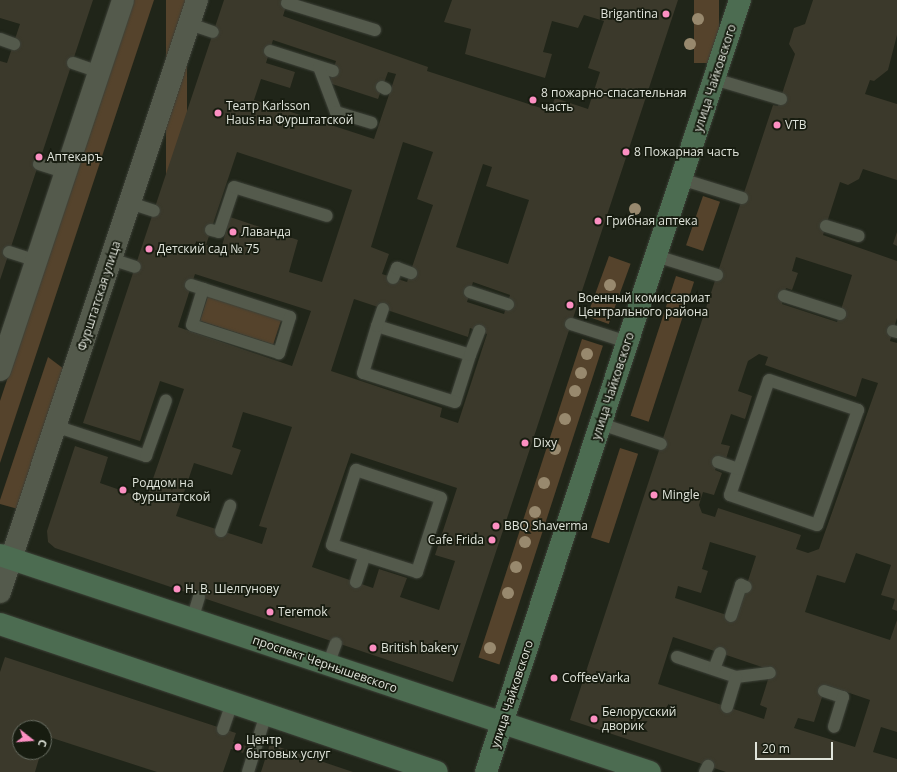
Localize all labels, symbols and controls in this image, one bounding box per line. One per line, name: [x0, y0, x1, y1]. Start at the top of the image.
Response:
place label: Brigantina: [600, 7, 658, 21]
marker: Brigantina: [661, 9, 671, 19]
street label: улица Чайковского: [691, 22, 739, 134]
place label: 8 пожарно-спасательная часть: [541, 86, 687, 114]
marker: 8 пожарно-спасательная часть: [528, 95, 538, 105]
place label: Театр Karlsson Haus на Фурштатской: [226, 99, 353, 127]
marker: Театр Karlsson Haus на Фурштатской: [213, 108, 223, 118]
place label: VTB: [785, 118, 807, 132]
marker: VTB: [772, 120, 782, 130]
place label: 8 Пожарная часть: [634, 145, 739, 159]
marker: 8 Пожарная часть: [621, 147, 631, 157]
place label: Аптекаръ: [47, 150, 103, 164]
marker: Аптекаръ: [34, 152, 44, 162]
place label: Грибная аптека: [606, 214, 698, 228]
marker: Грибная аптека: [593, 216, 603, 226]
place label: Лаванда: [241, 225, 291, 239]
marker: Лаванда: [228, 227, 238, 237]
street label: Фурштатская улица: [74, 239, 124, 353]
place label: Детский сад № 75: [157, 242, 259, 256]
marker: Детский сад № 75: [144, 244, 154, 254]
place label: Военный комиссариат Центрального района: [578, 291, 710, 319]
marker: Военный комиссариат Центрального района: [565, 300, 575, 310]
street label: улица Чайковского: [589, 330, 637, 442]
place label: Dixy: [533, 436, 557, 450]
marker: Dixy: [520, 438, 530, 448]
place label: Роддом на Фурштатской: [132, 476, 210, 504]
marker: Роддом на Фурштатской: [117, 484, 129, 496]
place label: Mingle: [662, 488, 699, 502]
marker: Mingle: [649, 490, 659, 500]
place label: BBQ Shaverma: [504, 519, 588, 533]
marker: BBQ Shaverma: [491, 521, 501, 531]
place label: Cafe Frida: [428, 533, 484, 547]
marker: Cafe Frida: [487, 535, 497, 545]
place label: Н. В. Шелгунову: [185, 582, 279, 596]
marker: Н. В. Шелгунову: [172, 584, 182, 594]
place label: Teremok: [278, 605, 328, 619]
marker: Teremok: [265, 607, 275, 617]
street label: проспект Чернышевского: [251, 632, 399, 696]
street label: улица Чайковского: [488, 638, 536, 750]
place label: British bakery: [381, 641, 458, 655]
marker: British bakery: [368, 643, 378, 653]
place label: CoffeeVarka: [562, 671, 630, 685]
marker: CoffeeVarka: [549, 673, 559, 683]
place label: Белорусский дворик: [602, 705, 676, 733]
marker: Белорусский дворик: [589, 714, 599, 724]
north arrow: [12, 720, 52, 760]
place label: Центр бытовых услуг: [246, 733, 331, 761]
scale bar: [757, 734, 835, 760]
text: С: [35, 738, 51, 749]
text: 20 m: [762, 740, 790, 757]
marker: Центр бытовых услуг: [233, 742, 243, 752]

